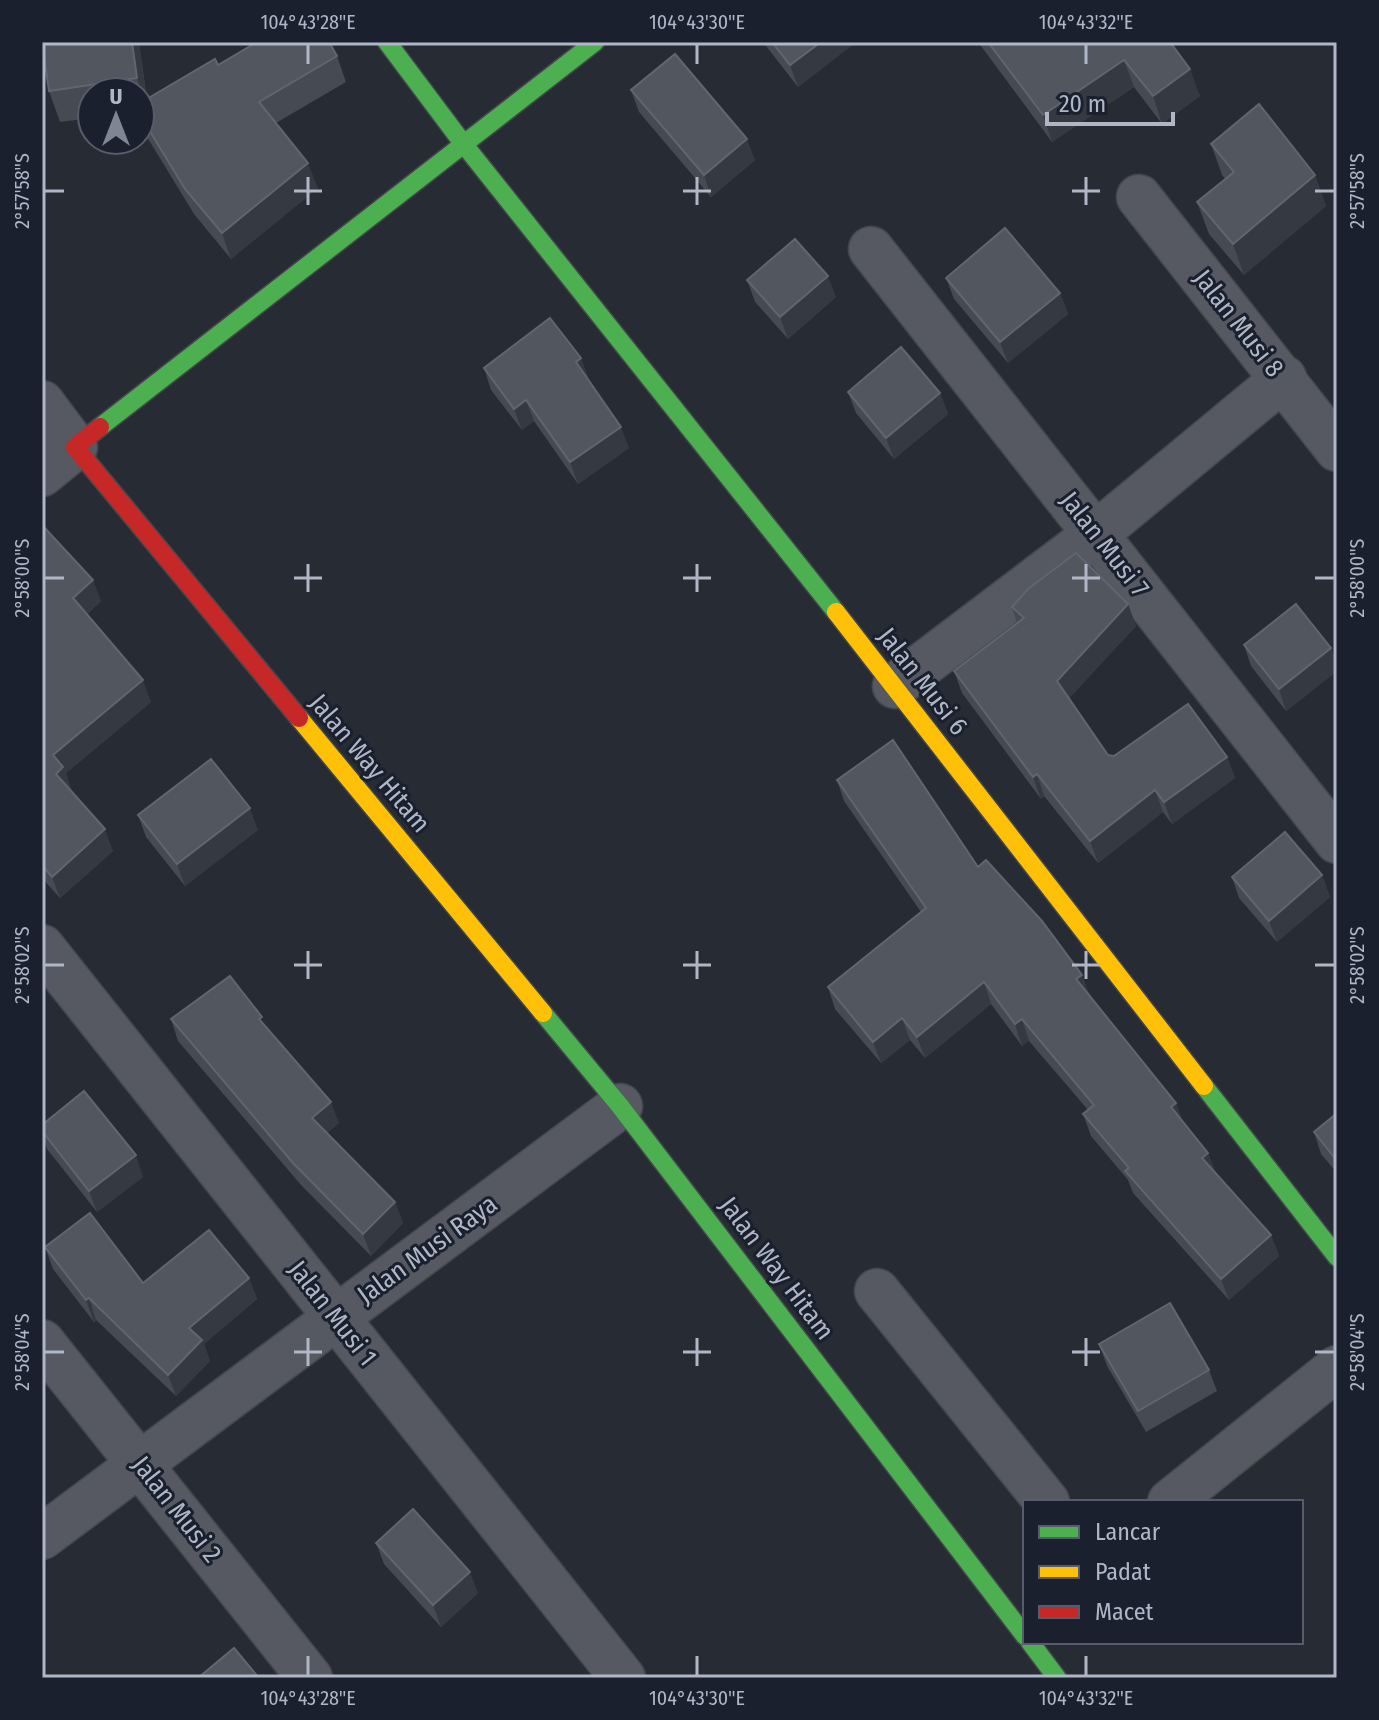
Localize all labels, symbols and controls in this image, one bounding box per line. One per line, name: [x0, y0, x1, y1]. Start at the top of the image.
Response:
text: 104°43'28"E: [260, 10, 356, 34]
text: 104°43'30"E: [649, 10, 745, 34]
text: 104°43'32"E: [1039, 10, 1133, 34]
north arrow: [76, 76, 156, 156]
scale bar: [1047, 76, 1173, 126]
text: U: [110, 83, 122, 110]
text: 20 m: [1059, 90, 1106, 118]
text: 2°57'58"S: [10, 153, 34, 229]
text: 2°57'58"S: [1345, 153, 1369, 229]
street label: Jalan Musi 8: [1187, 263, 1290, 383]
street label: Jalan Musi 7: [1054, 485, 1155, 603]
text: 2°58'00"S: [10, 538, 34, 618]
text: 2°58'00"S: [1345, 538, 1369, 618]
street label: Jalan Musi 6: [871, 621, 974, 741]
street label: Jalan Way Hitam: [303, 688, 436, 839]
text: 2°58'02"S: [10, 926, 34, 1004]
text: 2°58'02"S: [1345, 926, 1369, 1004]
street label: Jalan Musi Raya: [351, 1188, 503, 1310]
street label: Jalan Way Hitam: [713, 1191, 840, 1346]
street label: Jalan Musi 1: [282, 1255, 383, 1372]
text: 2°58'04"S: [10, 1313, 34, 1391]
text: 2°58'04"S: [1345, 1313, 1369, 1391]
street label: Jalan Musi 2: [126, 1450, 228, 1569]
legend: [1023, 1500, 1303, 1644]
text: Lancar: [1095, 1518, 1161, 1546]
text: Padat: [1095, 1558, 1151, 1586]
text: Macet: [1095, 1598, 1153, 1626]
text: 104°43'28"E: [260, 1686, 356, 1710]
text: 104°43'30"E: [649, 1686, 745, 1710]
text: 104°43'32"E: [1039, 1686, 1133, 1710]

